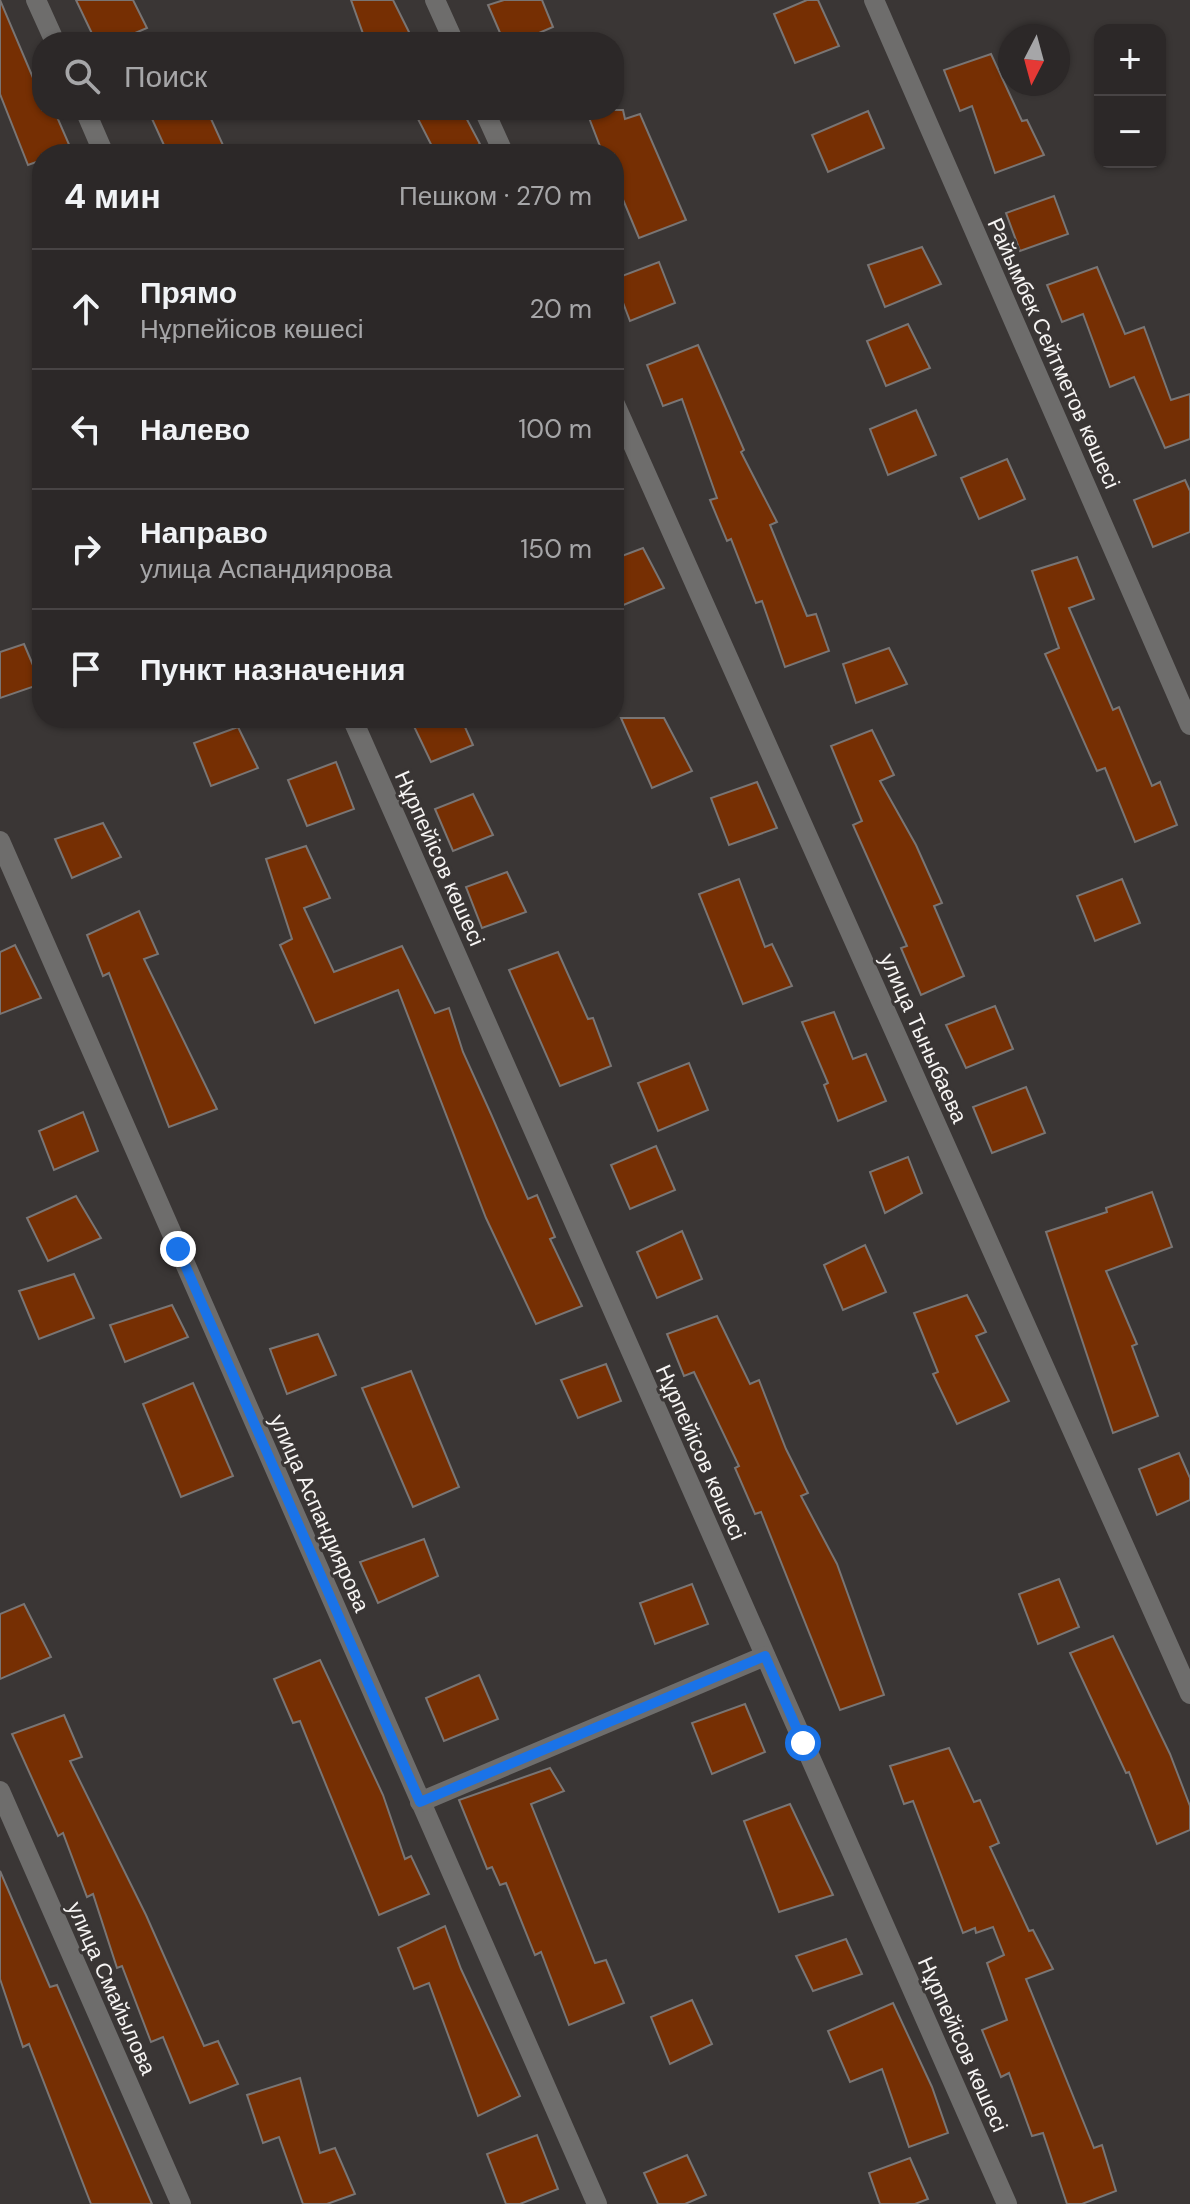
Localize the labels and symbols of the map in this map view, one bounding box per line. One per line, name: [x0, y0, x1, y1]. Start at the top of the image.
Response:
north arrow: [998, 24, 1070, 96]
street label: Райымбек Сейтметов көшесі: [981, 213, 1126, 493]
street label: Нұрпейісов көшесі: [388, 766, 491, 950]
street label: улица Тыныбаева: [873, 949, 974, 1128]
route end: [160, 1231, 196, 1267]
street label: Нұрпейісов көшесі: [649, 1360, 752, 1544]
street label: улица Аспандиярова: [263, 1410, 377, 1617]
route start: [785, 1725, 821, 1761]
street label: улица Смайылова: [60, 1897, 163, 2080]
street label: Нұрпейісов көшесі: [911, 1952, 1014, 2136]

